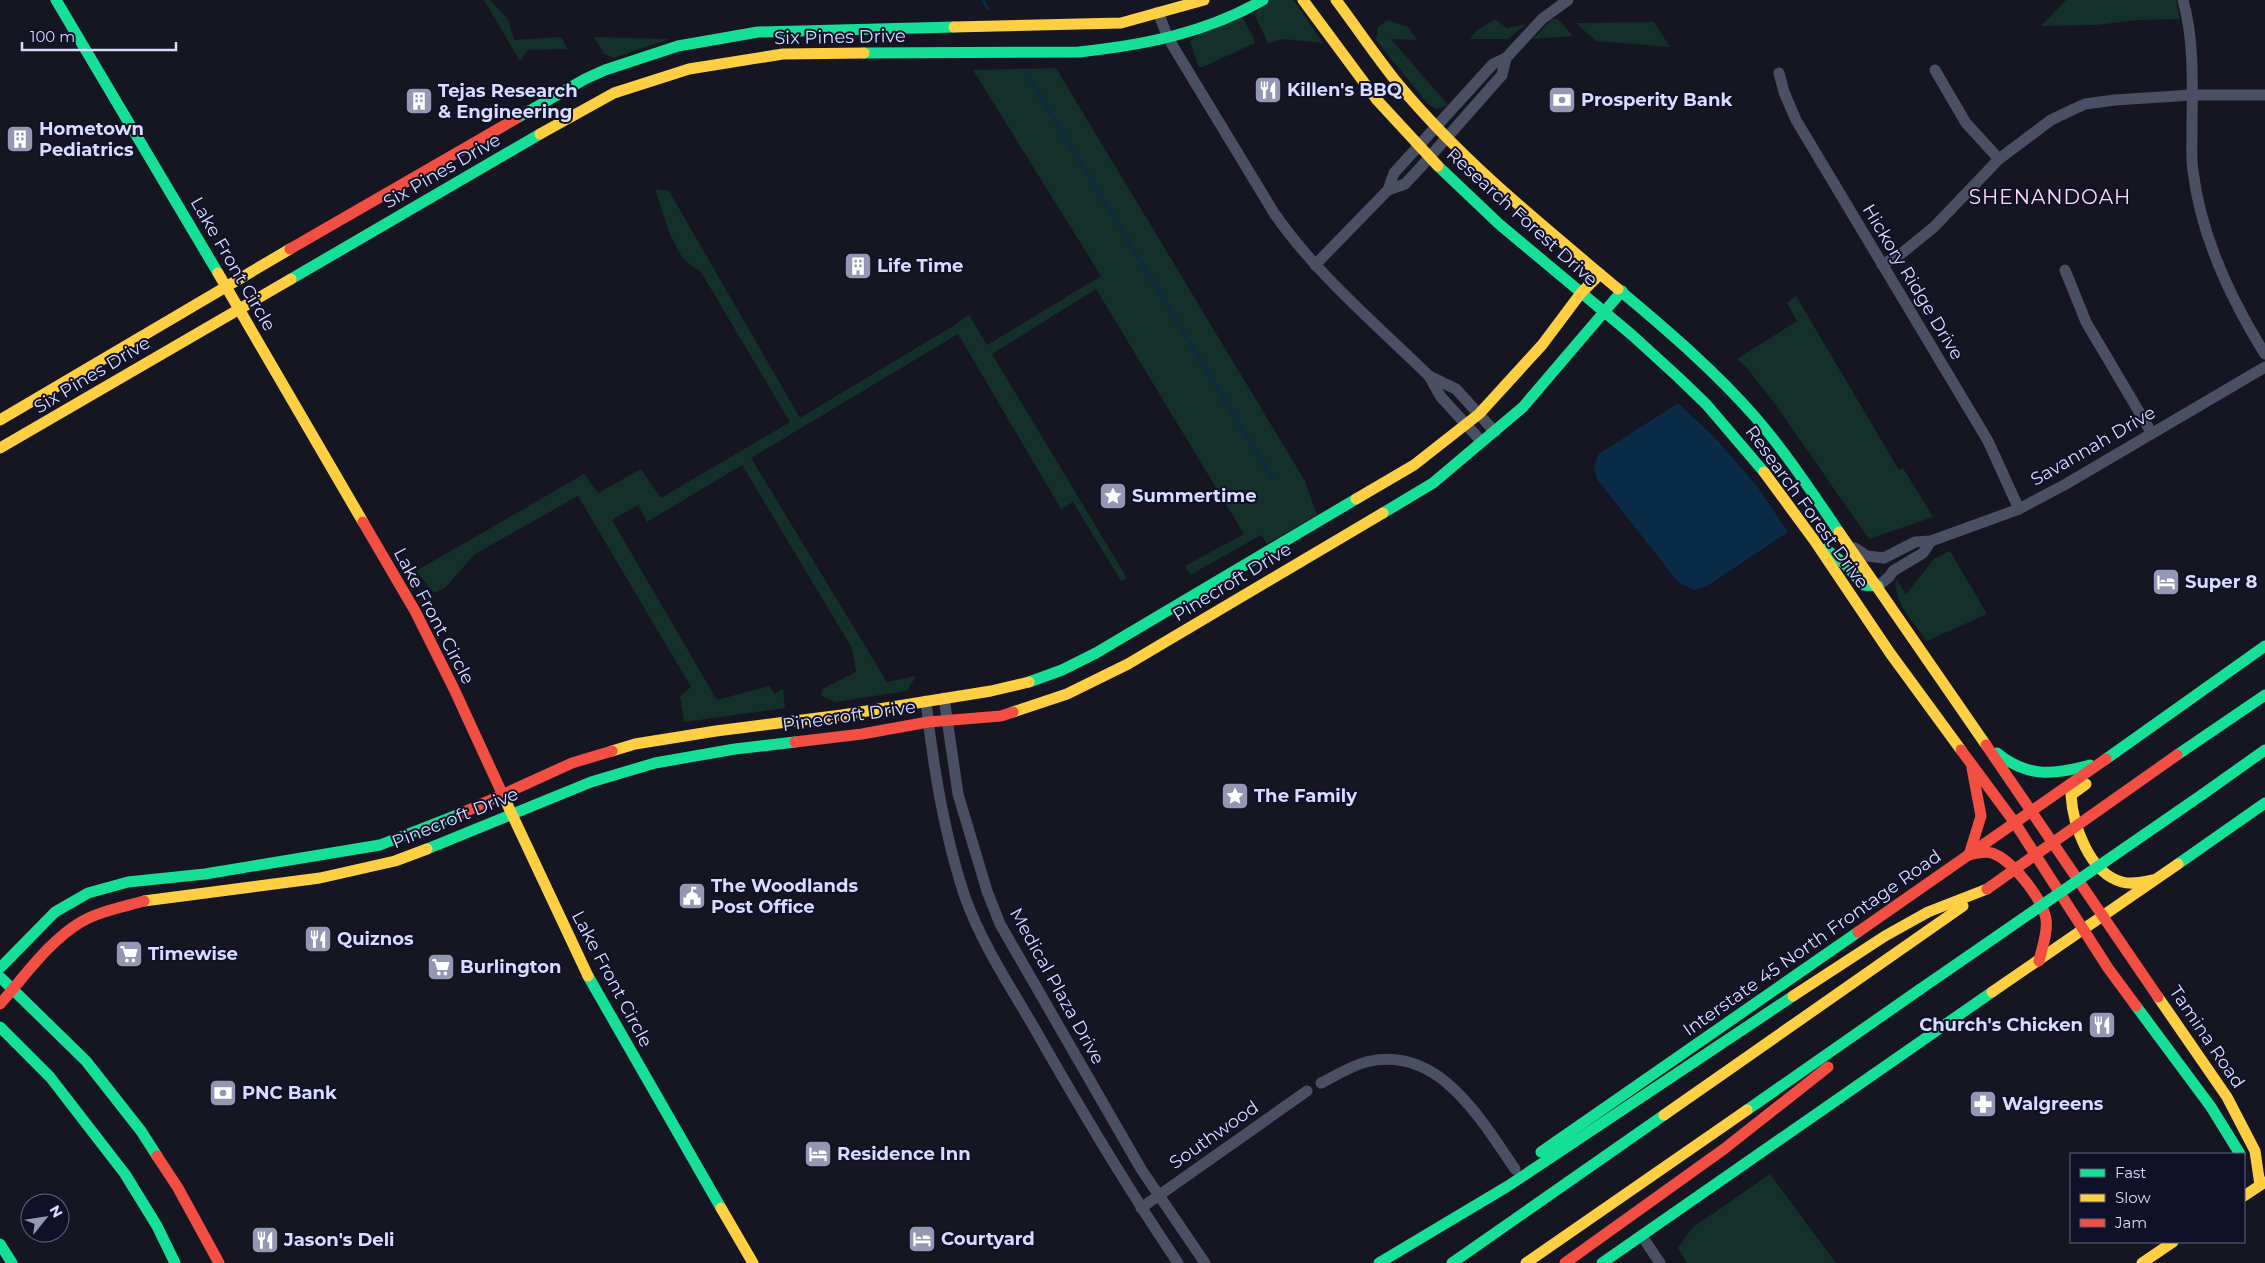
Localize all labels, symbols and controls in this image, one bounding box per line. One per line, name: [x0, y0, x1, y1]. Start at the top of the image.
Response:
scale bar: [22, 20, 176, 52]
street label: Six Pines Drive: [774, 25, 906, 49]
text: 100 m: [30, 27, 75, 46]
restaurant icon: Killen's BBQ: [1253, 75, 1283, 105]
place label: Killen's BBQ: [1287, 79, 1403, 101]
place label: Tejas Research & Engineering: [438, 80, 578, 123]
bank icon: Prosperity Bank: [1547, 85, 1577, 115]
building icon: Tejas Research & Engineering: [404, 86, 434, 116]
place label: Prosperity Bank: [1581, 89, 1732, 111]
place label: Hometown Pediatrics: [39, 118, 144, 161]
building icon: Hometown Pediatrics: [5, 124, 35, 154]
street label: Six Pines Drive: [379, 128, 505, 213]
street label: Research Forest Drive: [1442, 143, 1602, 291]
district label: SHENANDOAH: [1969, 185, 2131, 209]
street label: Lake Front Circle: [186, 193, 280, 335]
street label: Hickory Ridge Drive: [1858, 200, 1968, 364]
building icon: Life Time: [843, 251, 873, 281]
place label: Life Time: [877, 255, 963, 277]
street label: Six Pines Drive: [30, 332, 154, 418]
street label: Savannah Drive: [2027, 401, 2159, 491]
street label: Research Forest Drive: [1741, 421, 1874, 593]
place icon: Summertime: [1098, 481, 1128, 511]
place label: Summertime: [1132, 485, 1257, 507]
street label: Pinecroft Drive: [1169, 538, 1295, 626]
street label: Lake Front Circle: [389, 544, 479, 688]
hotel icon: Super 8: [2151, 567, 2181, 597]
place label: Super 8: [2185, 571, 2257, 593]
street label: Pinecroft Drive: [781, 696, 917, 736]
place icon: The Family: [1220, 781, 1250, 811]
street label: Pinecroft Drive: [389, 783, 522, 853]
place label: The Family: [1254, 785, 1357, 807]
street label: Interstate 45 North Frontage Road: [1679, 845, 1945, 1041]
place label: The Woodlands Post Office: [711, 875, 859, 918]
public building icon: The Woodlands Post Office: [677, 881, 707, 911]
street label: Medical Plaza Drive: [1005, 904, 1109, 1068]
street label: Lake Front Circle: [567, 907, 657, 1051]
restaurant icon: Quiznos: [303, 924, 333, 954]
place label: Quiznos: [337, 928, 414, 950]
supermarket icon: Timewise: [114, 939, 144, 969]
place label: Timewise: [148, 943, 238, 965]
supermarket icon: Burlington: [426, 952, 456, 982]
place label: Burlington: [460, 956, 562, 978]
street label: Tamina Road: [2165, 982, 2249, 1092]
restaurant icon: Church's Chicken: [2087, 1010, 2117, 1040]
place label: Church's Chicken: [1919, 1014, 2083, 1036]
bank icon: PNC Bank: [208, 1078, 238, 1108]
place label: PNC Bank: [242, 1082, 337, 1104]
pharmacy icon: Walgreens: [1968, 1089, 1998, 1119]
place label: Walgreens: [2002, 1093, 2104, 1115]
street label: Southwood: [1165, 1096, 1263, 1174]
hotel icon: Residence Inn: [803, 1139, 833, 1169]
place label: Residence Inn: [837, 1143, 971, 1165]
legend: [2070, 1153, 2245, 1243]
text: Fast: [2115, 1163, 2146, 1182]
text: Slow: [2115, 1188, 2151, 1207]
north arrow: [20, 1193, 70, 1243]
text: N: [46, 1202, 67, 1221]
text: Jam: [2114, 1213, 2147, 1232]
hotel icon: Courtyard: [907, 1224, 937, 1254]
restaurant icon: Jason's Deli: [250, 1225, 280, 1255]
place label: Courtyard: [941, 1228, 1035, 1250]
place label: Jason's Deli: [283, 1229, 394, 1251]

